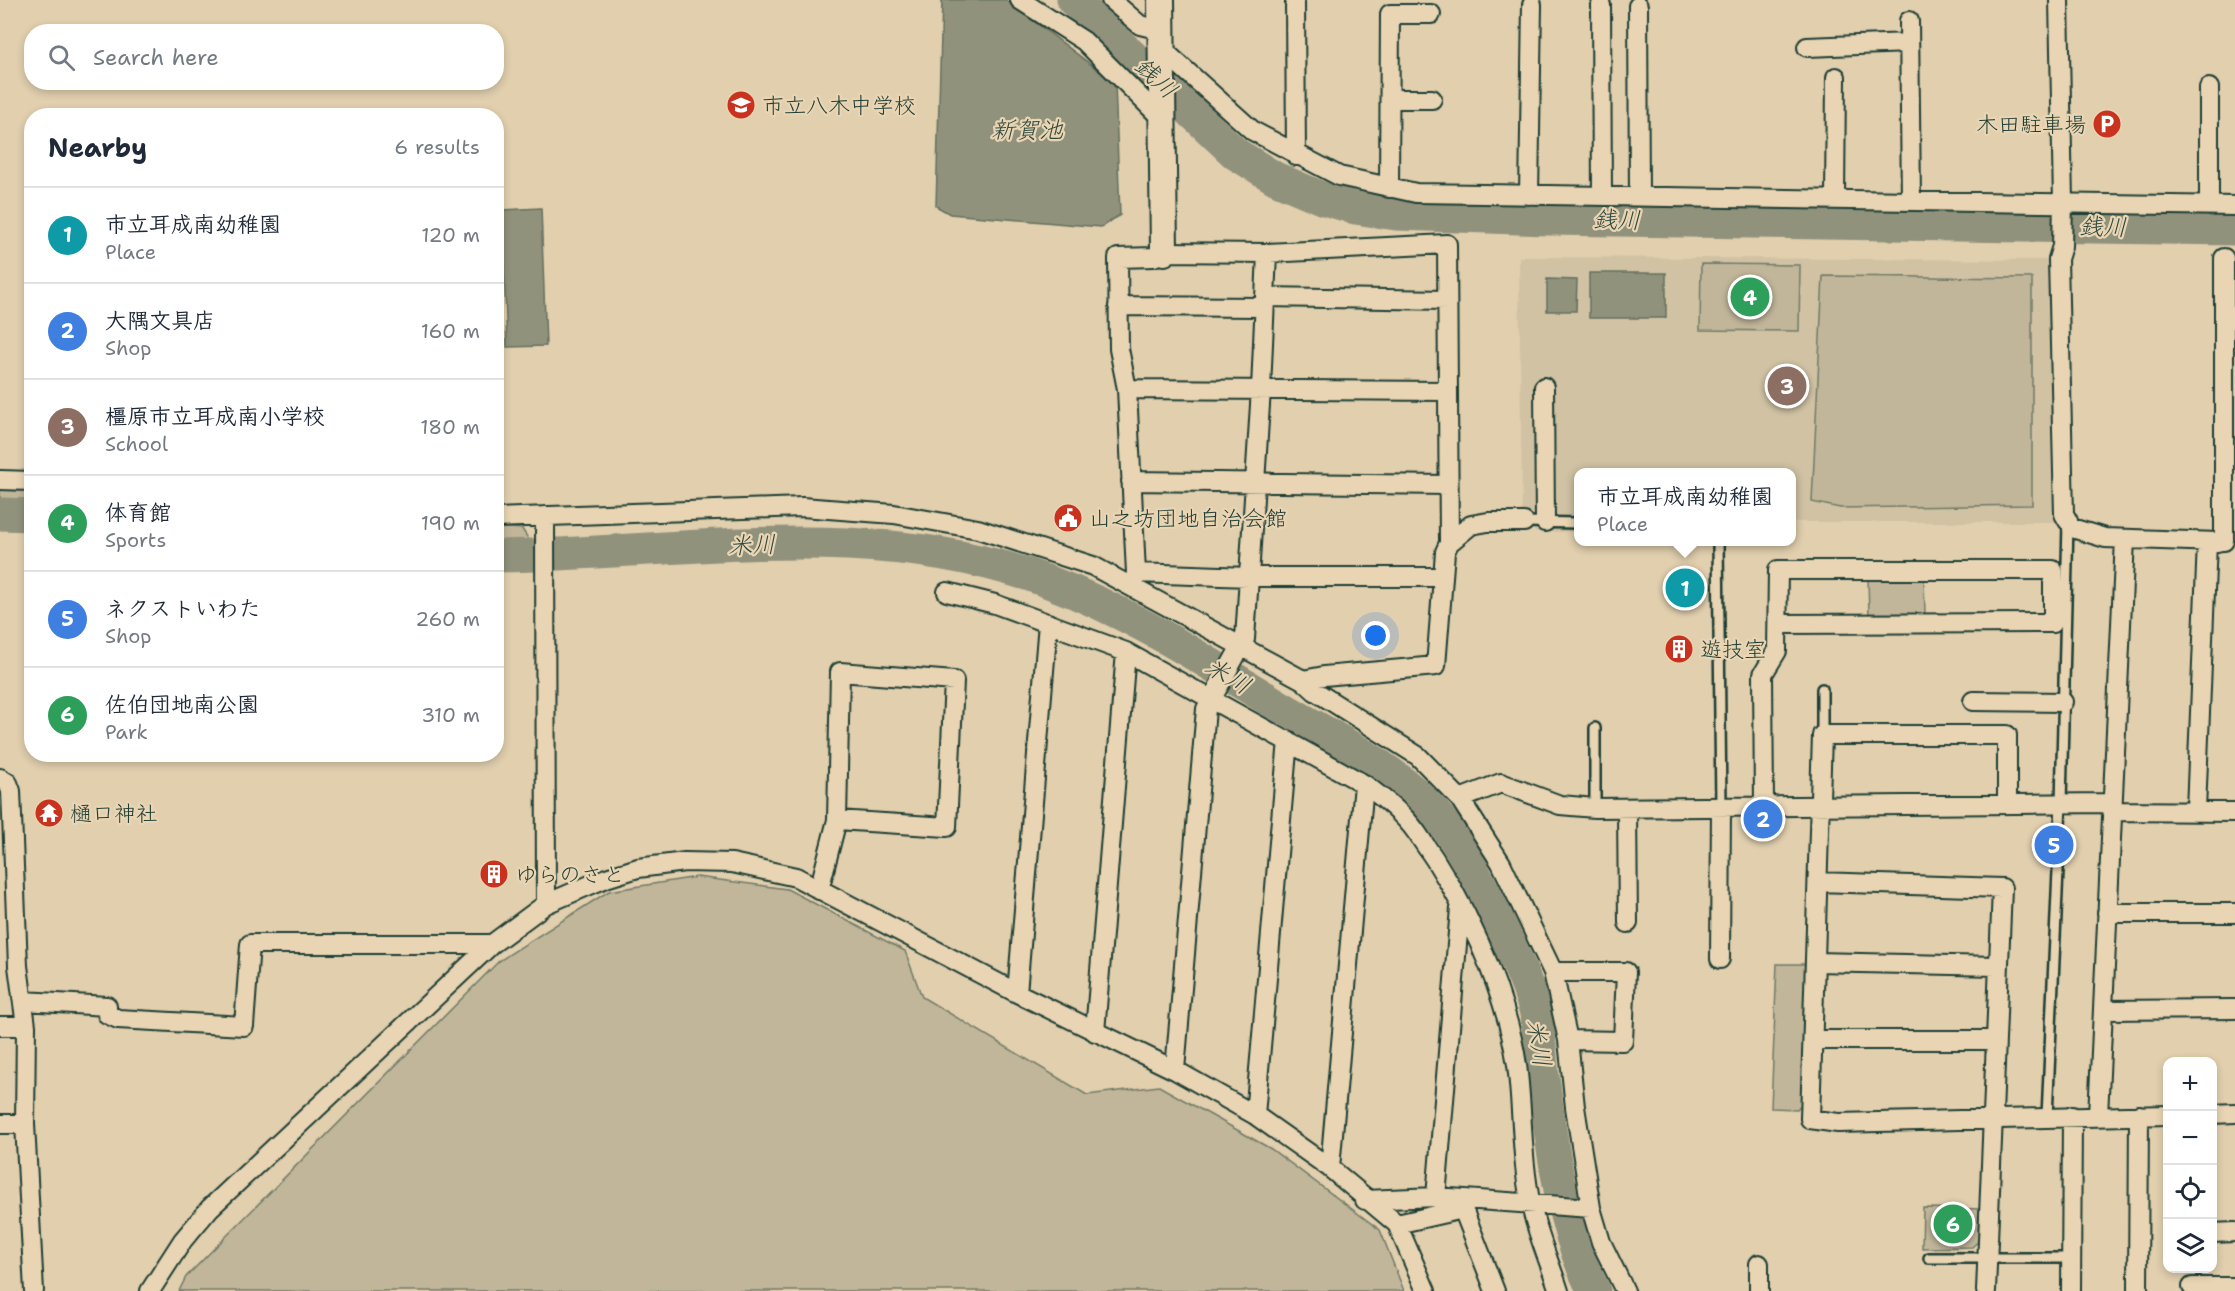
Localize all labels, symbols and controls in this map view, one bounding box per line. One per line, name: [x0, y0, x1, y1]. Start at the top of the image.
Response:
search box: [24, 24, 504, 90]
icon: search: [45, 41, 78, 74]
text: Search here: [93, 43, 219, 72]
water label: 銭川: [1128, 50, 1184, 106]
school or university icon: 市立八木中学校: [725, 89, 757, 121]
place label: 市立八木中学校: [762, 91, 916, 120]
parking icon: 木田駐車場: [2091, 108, 2123, 140]
place label: 木田駐車場: [1976, 110, 2086, 139]
water label: 新賀池: [991, 114, 1064, 146]
text: Nearby: [48, 130, 147, 165]
text: 6 results: [394, 134, 480, 160]
water label: 銭川: [1593, 204, 1641, 236]
text: 市立耳成南幼稚園: [105, 210, 281, 239]
water label: 銭川: [2079, 211, 2127, 243]
text: 1: [63, 222, 72, 248]
text: 120 m: [421, 222, 480, 248]
text: Place: [105, 239, 156, 265]
pin: 4: [1730, 274, 1770, 320]
text: 大隅文具店: [105, 306, 215, 335]
text: 2: [61, 318, 75, 344]
text: 160 m: [421, 318, 480, 344]
text: Shop: [105, 335, 152, 361]
pin: 3: [1768, 364, 1806, 408]
text: 橿原市立耳成南小学校: [105, 402, 325, 431]
text: 3: [61, 414, 75, 440]
text: 180 m: [420, 414, 480, 440]
text: School: [105, 431, 168, 457]
popup: [1574, 468, 1796, 546]
text: 市立耳成南幼稚園: [1597, 482, 1773, 511]
text: 体育館: [105, 498, 171, 527]
public building icon: 山之坊団地自治会館: [1052, 502, 1084, 534]
place label: 山之坊団地自治会館: [1089, 504, 1287, 533]
text: 4: [61, 510, 75, 536]
text: 190 m: [421, 510, 480, 536]
text: Place: [1597, 511, 1648, 537]
text: Sports: [105, 527, 166, 553]
water label: 米川: [727, 528, 777, 562]
pin: 1: [1666, 566, 1704, 610]
text: ネクストいわた: [105, 594, 261, 623]
text: 5: [61, 606, 74, 632]
text: 260 m: [415, 606, 480, 632]
your location: [1361, 621, 1390, 650]
text: Shop: [105, 623, 152, 649]
building icon: 遊技室: [1663, 633, 1695, 665]
place label: 遊技室: [1700, 635, 1766, 664]
water label: 米川: [1199, 650, 1257, 702]
text: 佐伯団地南公園: [105, 690, 259, 719]
text: 6: [61, 702, 75, 728]
text: 310 m: [421, 702, 480, 728]
text: Park: [105, 719, 148, 745]
pin: 2: [1744, 796, 1782, 842]
temple icon: 樋口神社: [33, 797, 65, 829]
place label: 樋口神社: [70, 799, 158, 828]
pin: 5: [2034, 822, 2074, 868]
building icon: ゆらのさと: [478, 858, 510, 890]
place label: ゆらのさと: [515, 860, 625, 889]
water label: 米川: [1519, 1017, 1559, 1069]
map controls: [2163, 1057, 2217, 1273]
button: +: [2163, 1057, 2217, 1111]
button: −: [2163, 1111, 2217, 1165]
button: locate: [2163, 1165, 2217, 1219]
pin: 6: [1934, 1202, 1972, 1246]
button: layers: [2163, 1219, 2217, 1273]

